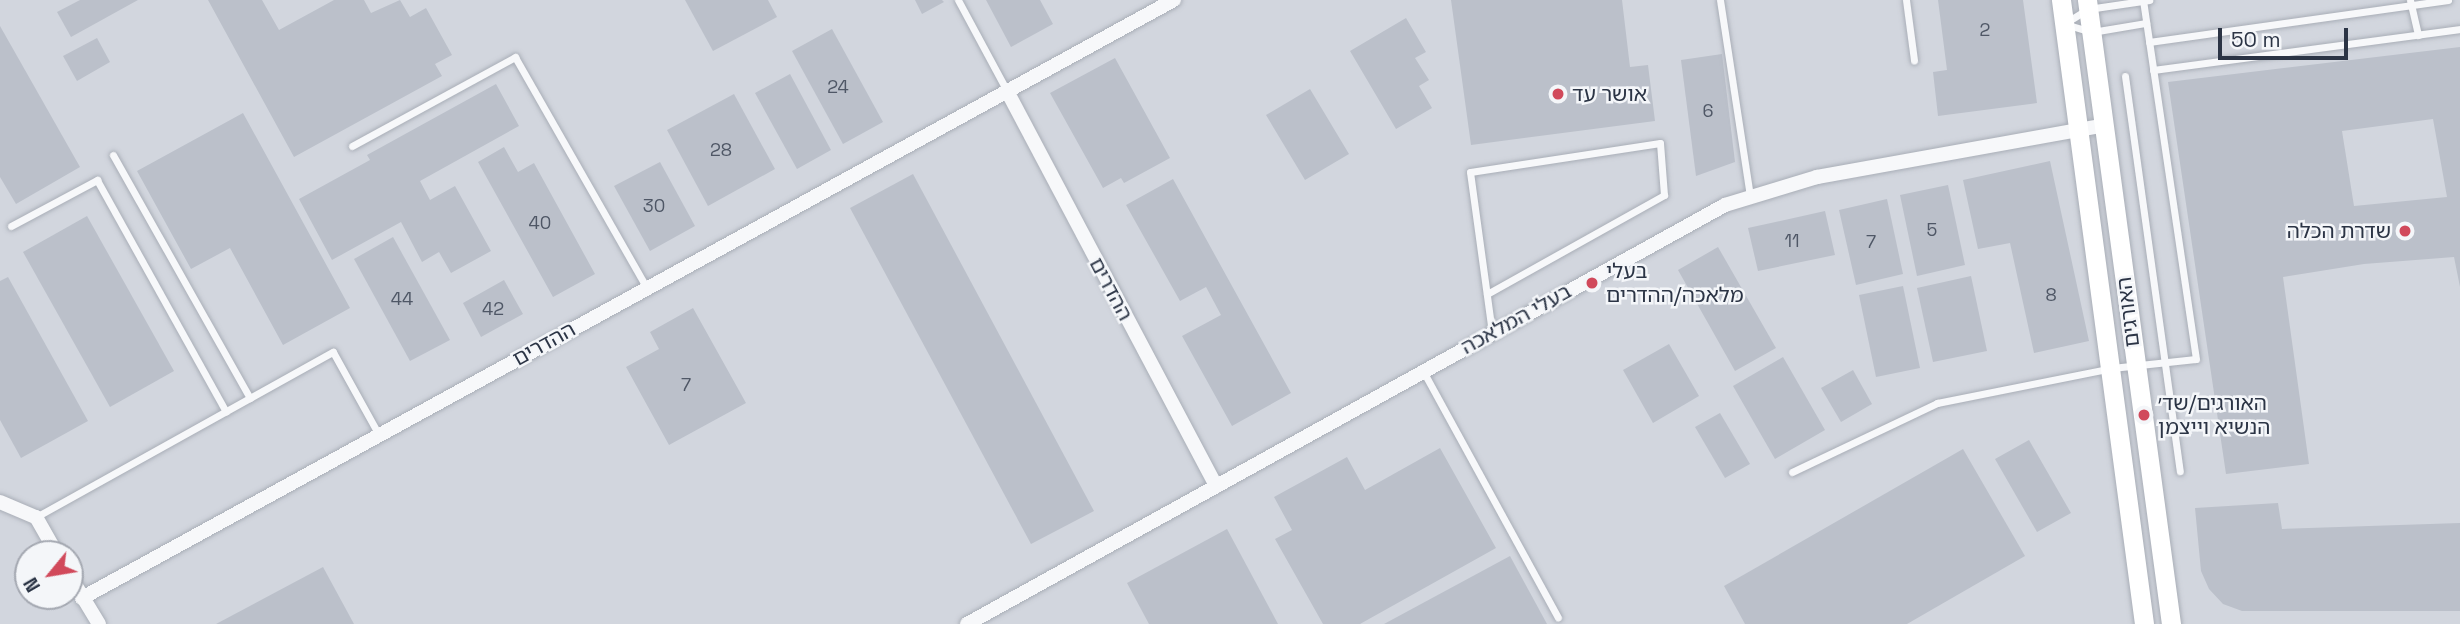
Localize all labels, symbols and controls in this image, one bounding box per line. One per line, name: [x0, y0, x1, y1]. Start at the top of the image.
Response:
scale bar: [2222, 14, 2352, 58]
house number: 2: [1980, 19, 1990, 41]
text: 50 m: [2231, 26, 2281, 53]
house number: 24: [827, 76, 849, 98]
place label: אושר עד: [1572, 81, 1647, 107]
marker: אושר עד: [1550, 86, 1566, 102]
house number: 6: [1702, 100, 1714, 122]
house number: 28: [710, 139, 732, 161]
house number: 30: [643, 195, 665, 217]
house number: 40: [529, 212, 551, 234]
place label: שדרת הכלה: [2287, 218, 2391, 244]
house number: 5: [1927, 219, 1937, 241]
marker: שדרת הכלה: [2397, 223, 2413, 239]
house number: 11: [1784, 230, 1800, 252]
house number: 7: [1866, 231, 1876, 253]
street label: ההדרים: [1084, 253, 1138, 325]
place label: בעלי מלאכה/ההדרים: [1606, 258, 1744, 308]
marker: בעלי מלאכה/ההדרים: [1584, 275, 1600, 291]
street label: האורגים: [2111, 275, 2145, 349]
street label: בעלי המלאכה: [1456, 278, 1576, 360]
house number: 8: [2045, 284, 2057, 306]
house number: 44: [391, 288, 413, 310]
house number: 42: [482, 298, 504, 320]
street label: ההדרים: [508, 317, 580, 371]
house number: 7: [681, 374, 691, 396]
place label: האורגים/שד׳ הנשיא וייצמן: [2158, 390, 2270, 440]
marker: האורגים/שד׳ הנשיא וייצמן: [2136, 407, 2152, 423]
north arrow: [14, 540, 84, 610]
text: N: [18, 573, 46, 597]

